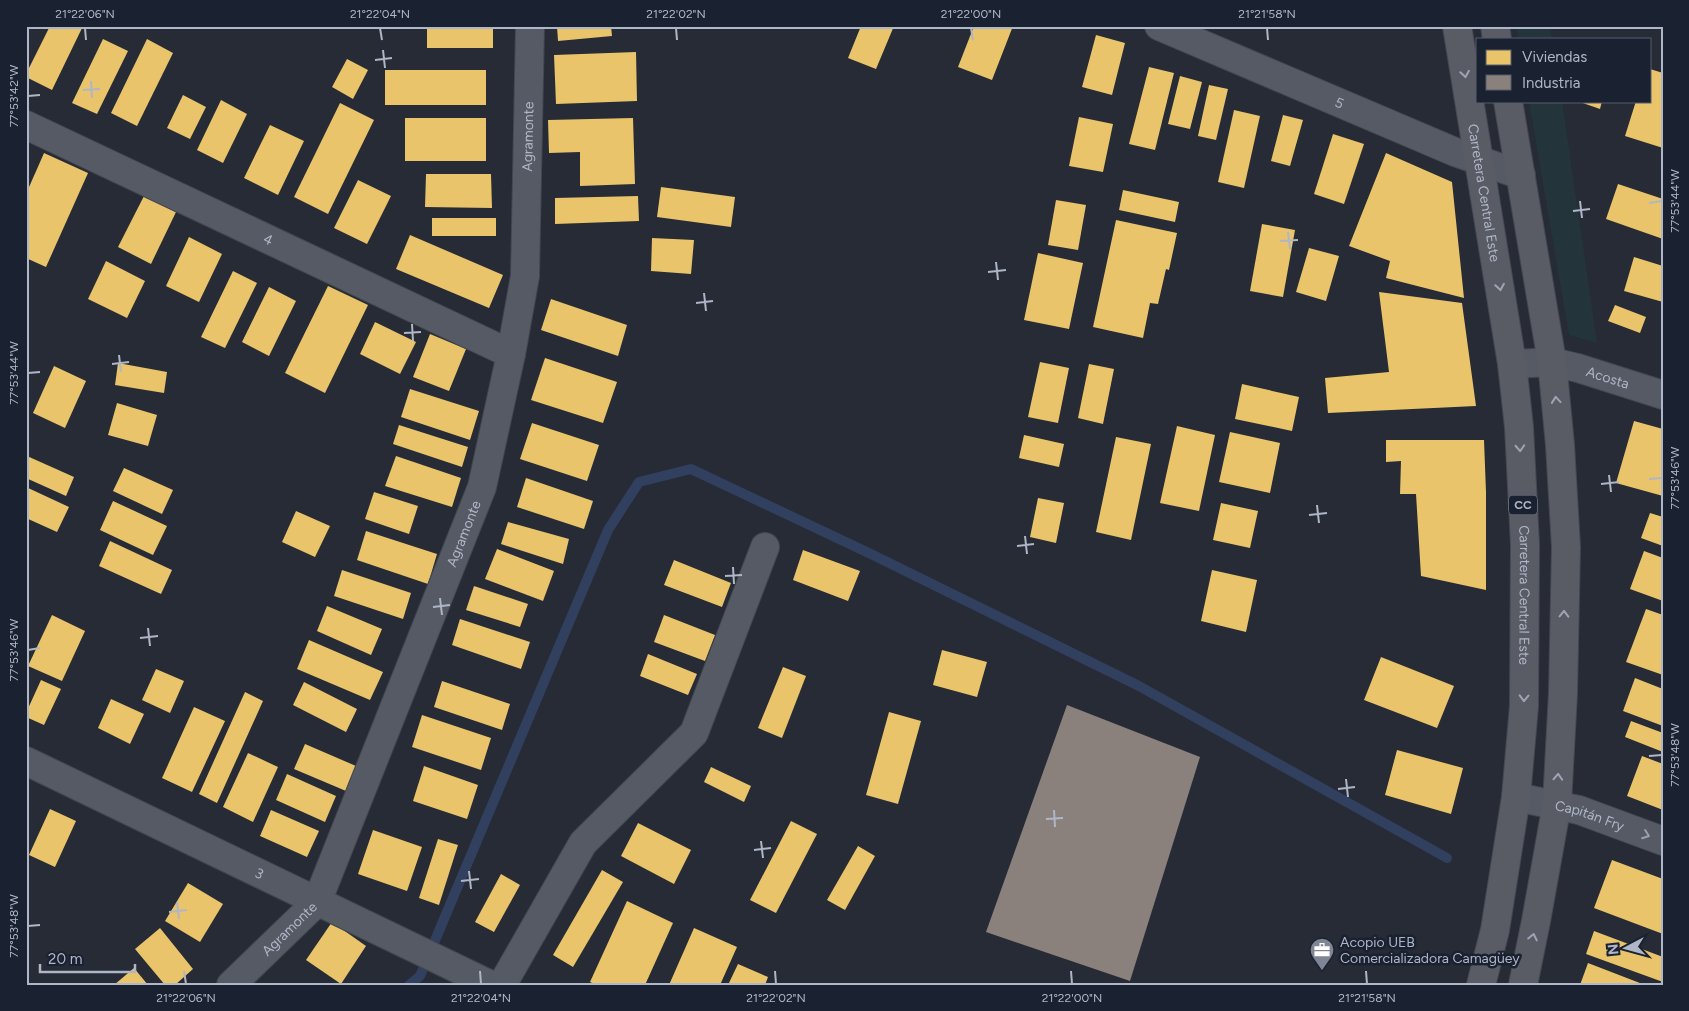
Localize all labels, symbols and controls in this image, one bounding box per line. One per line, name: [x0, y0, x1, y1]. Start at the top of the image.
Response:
text: 21°22'06"N: [55, 7, 115, 21]
text: 21°22'04"N: [350, 7, 410, 21]
text: 21°22'02"N: [646, 7, 706, 21]
text: 21°22'00"N: [941, 7, 1001, 21]
text: 21°21'58"N: [1238, 7, 1296, 21]
legend: [1476, 38, 1652, 102]
text: Viviendas: [1522, 48, 1587, 66]
text: 77°53'42"W: [7, 64, 21, 127]
one-way arrow: [1460, 70, 1470, 79]
text: Industria: [1522, 74, 1580, 92]
street label: 5: [1332, 94, 1346, 113]
street label: Agramonte: [519, 101, 537, 172]
street label: Carretera Central Este: [1464, 123, 1503, 264]
text: 77°53'44"W: [1668, 169, 1682, 233]
street label: 4: [261, 230, 276, 250]
one-way arrow: [1494, 282, 1504, 291]
text: 77°53'44"W: [7, 341, 21, 405]
street label: Acosta: [1584, 363, 1631, 393]
one-way arrow: [1551, 395, 1562, 403]
one-way arrow: [1515, 444, 1525, 452]
text: 77°53'46"W: [1668, 446, 1682, 509]
road number: CC: [1509, 496, 1537, 514]
street label: Agramonte: [443, 498, 485, 570]
street label: Carretera Central Este: [1515, 525, 1533, 665]
one-way arrow: [1559, 610, 1569, 618]
text: 77°53'46"W: [7, 618, 21, 681]
one-way arrow: [1519, 694, 1529, 702]
text: 77°53'48"W: [1668, 723, 1682, 787]
one-way arrow: [1553, 773, 1564, 781]
street label: Capitán Fry: [1553, 797, 1627, 835]
one-way arrow: [1641, 829, 1650, 839]
street label: 3: [252, 865, 266, 883]
text: 77°53'48"W: [7, 894, 21, 958]
street label: Agramonte: [258, 898, 321, 960]
north arrow: [1602, 924, 1652, 974]
one-way arrow: [1527, 933, 1537, 941]
place label: Acopio UEB Comercializadora Camagüey: [1340, 934, 1520, 967]
office icon: Acopio UEB Comercializadora Camagüey: [1309, 937, 1335, 971]
scale bar: [40, 941, 135, 973]
text: N: [1605, 943, 1623, 956]
text: 20 m: [48, 950, 82, 968]
text: 21°22'06"N: [156, 991, 216, 1005]
text: 21°22'04"N: [451, 991, 511, 1005]
text: 21°22'02"N: [746, 991, 806, 1005]
text: 21°22'00"N: [1042, 991, 1102, 1005]
text: 21°21'58"N: [1338, 991, 1396, 1005]

